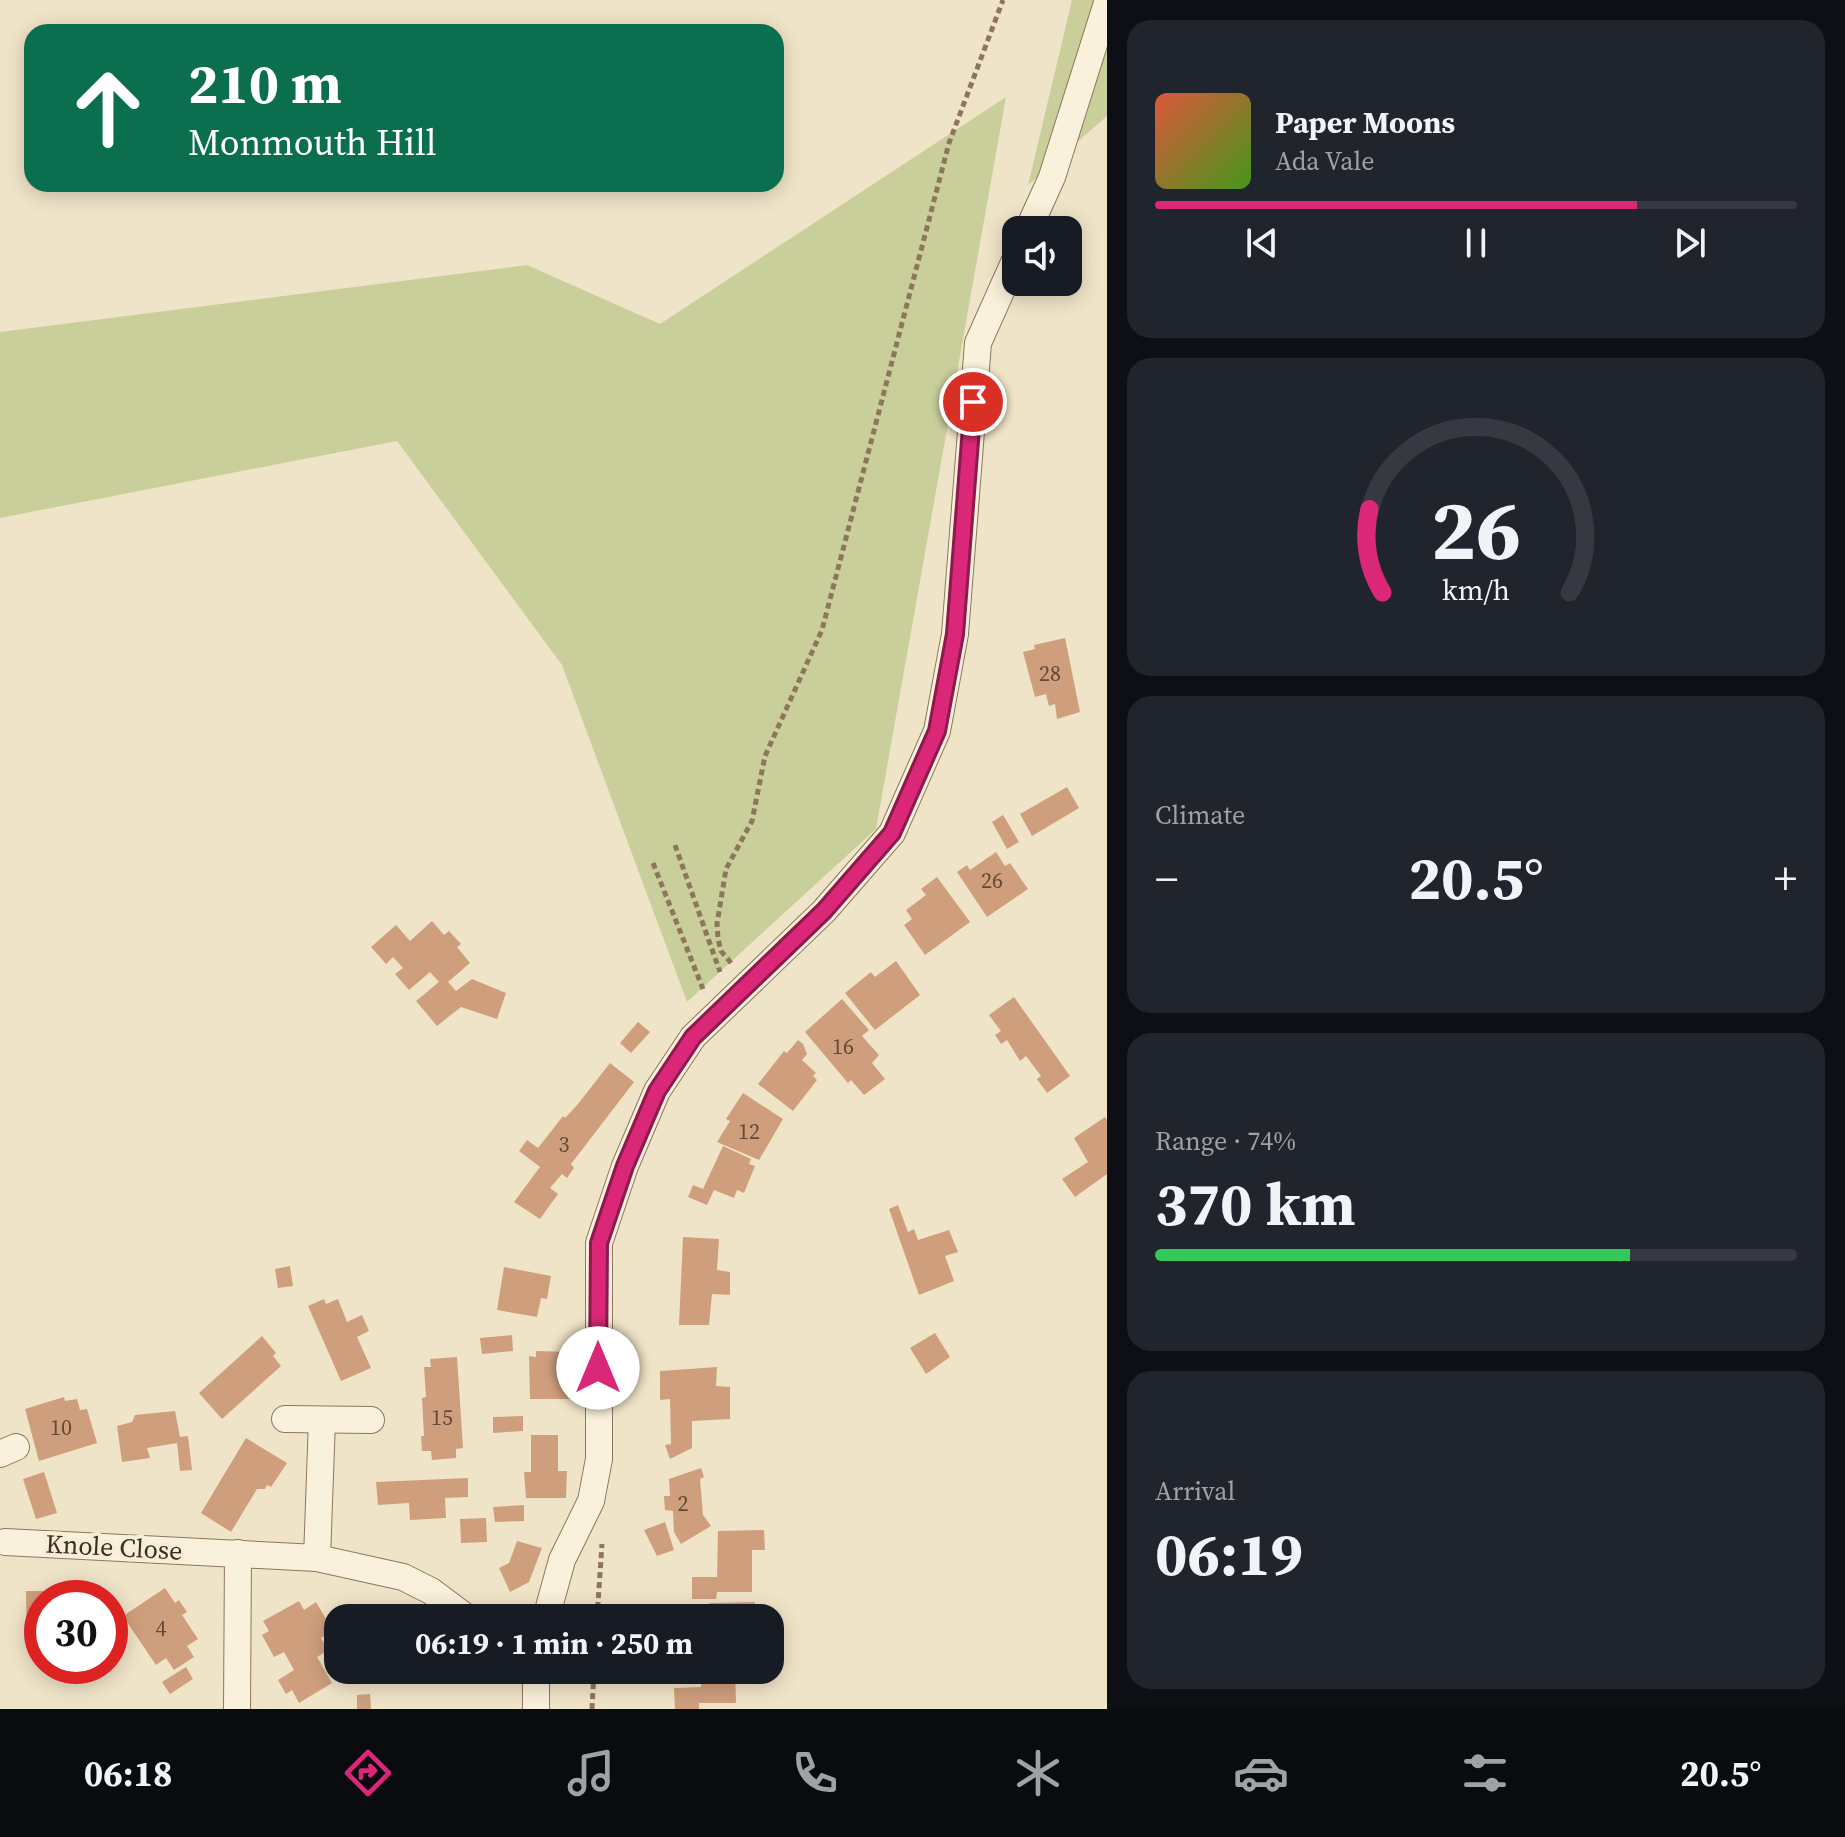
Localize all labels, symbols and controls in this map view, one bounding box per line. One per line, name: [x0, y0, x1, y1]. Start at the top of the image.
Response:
text: 210 m: [188, 45, 342, 122]
icon: ahead: [56, 56, 160, 160]
text: Paper Moons: [1275, 102, 1455, 143]
text: Monmouth Hill: [188, 118, 436, 167]
text: Ada Vale: [1275, 143, 1374, 179]
map controls: [1002, 216, 1082, 296]
button: sound: [1002, 216, 1082, 296]
icon: previous: [1240, 221, 1284, 265]
icon: pause: [1454, 221, 1498, 265]
icon: next: [1668, 221, 1712, 265]
pin: [939, 368, 1007, 436]
icon: arrive: [951, 380, 995, 424]
text: 26: [1431, 472, 1521, 586]
text: km/h: [1442, 570, 1510, 610]
house number: 28: [1039, 658, 1061, 688]
text: Climate: [1155, 797, 1245, 833]
text: 20.5°: [1408, 837, 1544, 919]
text: −: [1155, 848, 1178, 909]
text: +: [1774, 848, 1797, 909]
house number: 26: [981, 865, 1003, 895]
house number: 16: [832, 1031, 854, 1061]
house number: 12: [738, 1116, 760, 1146]
text: Range · 74%: [1155, 1123, 1296, 1159]
house number: 3: [558, 1129, 570, 1159]
text: 370 km: [1155, 1163, 1356, 1245]
position arrow: [556, 1326, 640, 1410]
house number: 15: [431, 1402, 453, 1432]
house number: 10: [50, 1412, 72, 1442]
text: Arrival: [1155, 1473, 1235, 1509]
house number: 2: [677, 1488, 689, 1518]
text: 06:19: [1155, 1513, 1303, 1595]
street label: Knole Close: [45, 1525, 183, 1569]
speed limit sign: 30: [24, 1580, 128, 1684]
house number: 4: [155, 1613, 167, 1643]
text: 06:19 · 1 min · 250 m: [415, 1623, 693, 1664]
icon: directions: [340, 1745, 396, 1801]
icon: music: [563, 1745, 619, 1801]
icon: phone: [787, 1745, 843, 1801]
icon: climate: [1010, 1745, 1066, 1801]
icon: car: [1233, 1745, 1289, 1801]
icon: filters: [1457, 1745, 1513, 1801]
text: 06:18: [84, 1749, 173, 1798]
text: 20.5°: [1680, 1749, 1761, 1798]

